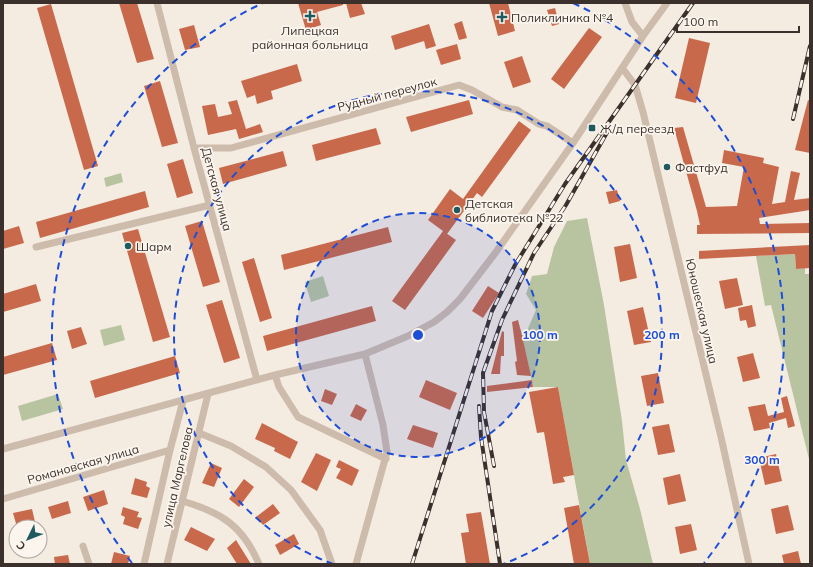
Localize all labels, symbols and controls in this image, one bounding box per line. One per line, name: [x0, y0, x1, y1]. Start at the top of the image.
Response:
scale bar: [677, 8, 799, 34]
marker: Липецкая районная больница: [304, 10, 316, 22]
place label: Поликлиника №4: [511, 10, 613, 25]
marker: Поликлиника №4: [496, 11, 508, 23]
text: 100 m: [683, 14, 718, 29]
place label: Липецкая районная больница: [252, 23, 368, 52]
street label: Рудный переулок: [336, 73, 439, 114]
place label: Ж/д переезд: [600, 121, 674, 136]
marker: Ж/д переезд: [587, 123, 597, 133]
street label: Детская улица: [199, 145, 235, 233]
place label: Фастфуд: [675, 160, 728, 175]
marker: Фастфуд: [662, 162, 672, 172]
place label: Детская библиотека №22: [465, 196, 564, 225]
marker: Детская библиотека №22: [452, 205, 462, 215]
place label: Шарм: [136, 239, 172, 254]
marker: Шарм: [123, 241, 133, 251]
street label: Юношеская улица: [683, 257, 721, 365]
text: 100 m: [522, 327, 558, 342]
text: 200 m: [644, 327, 680, 342]
centre of rings: [411, 328, 425, 342]
street label: улица Маргелова: [158, 425, 196, 529]
street label: Романовская улица: [25, 441, 141, 487]
text: 300 m: [744, 452, 780, 467]
north arrow: [8, 519, 48, 559]
text: С: [13, 538, 28, 553]

